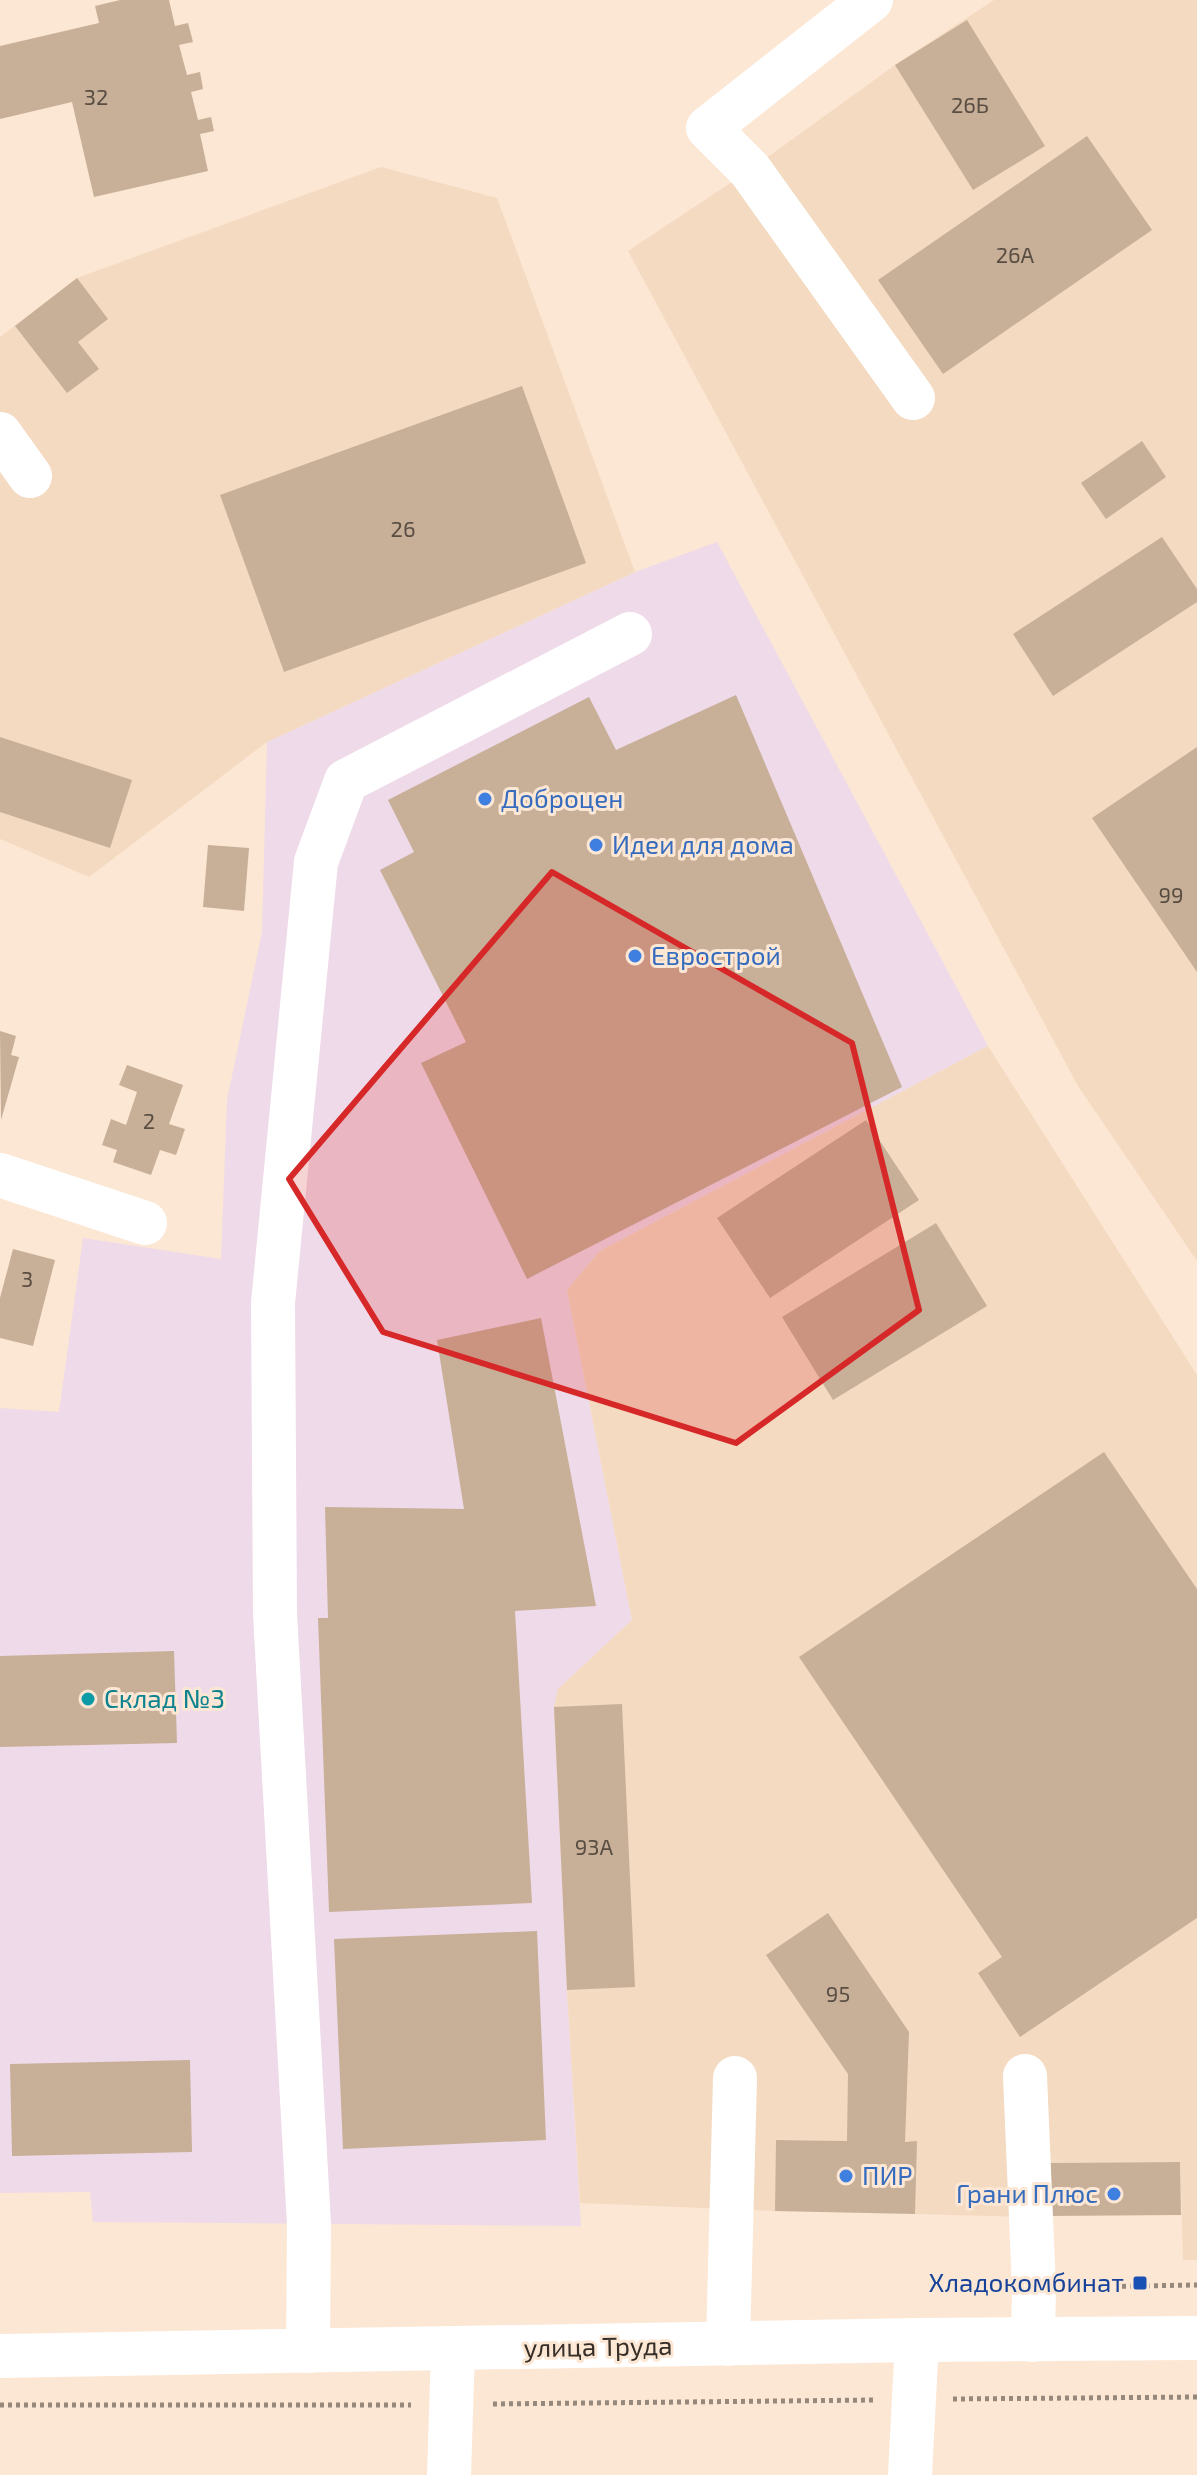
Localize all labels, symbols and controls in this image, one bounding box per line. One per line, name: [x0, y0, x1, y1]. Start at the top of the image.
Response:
house number: 32: [84, 83, 108, 109]
house number: 26Б: [951, 91, 989, 117]
house number: 26А: [996, 241, 1035, 267]
house number: 26: [391, 515, 415, 541]
place label: Доброцен: [501, 782, 623, 813]
marker: Доброцен: [476, 790, 494, 808]
place label: Идеи для дома: [612, 828, 794, 859]
marker: Идеи для дома: [587, 836, 605, 854]
house number: 99: [1158, 881, 1184, 907]
place label: Еврострой: [651, 939, 781, 970]
marker: Еврострой: [626, 947, 644, 965]
house number: 2: [143, 1107, 155, 1133]
house number: 3: [21, 1265, 33, 1291]
place label: Склад №3: [104, 1682, 225, 1713]
marker: Склад №3: [79, 1690, 97, 1708]
house number: 93А: [575, 1833, 614, 1859]
house number: 95: [826, 1980, 850, 2006]
place label: ПИР: [862, 2159, 913, 2190]
marker: ПИР: [837, 2167, 855, 2185]
place label: Грани Плюс: [956, 2177, 1098, 2208]
marker: Грани Плюс: [1105, 2185, 1123, 2203]
place label: Хладокомбинат: [929, 2266, 1124, 2297]
marker: Хладокомбинат: [1131, 2274, 1149, 2292]
street label: улица Труда: [523, 2329, 673, 2363]

